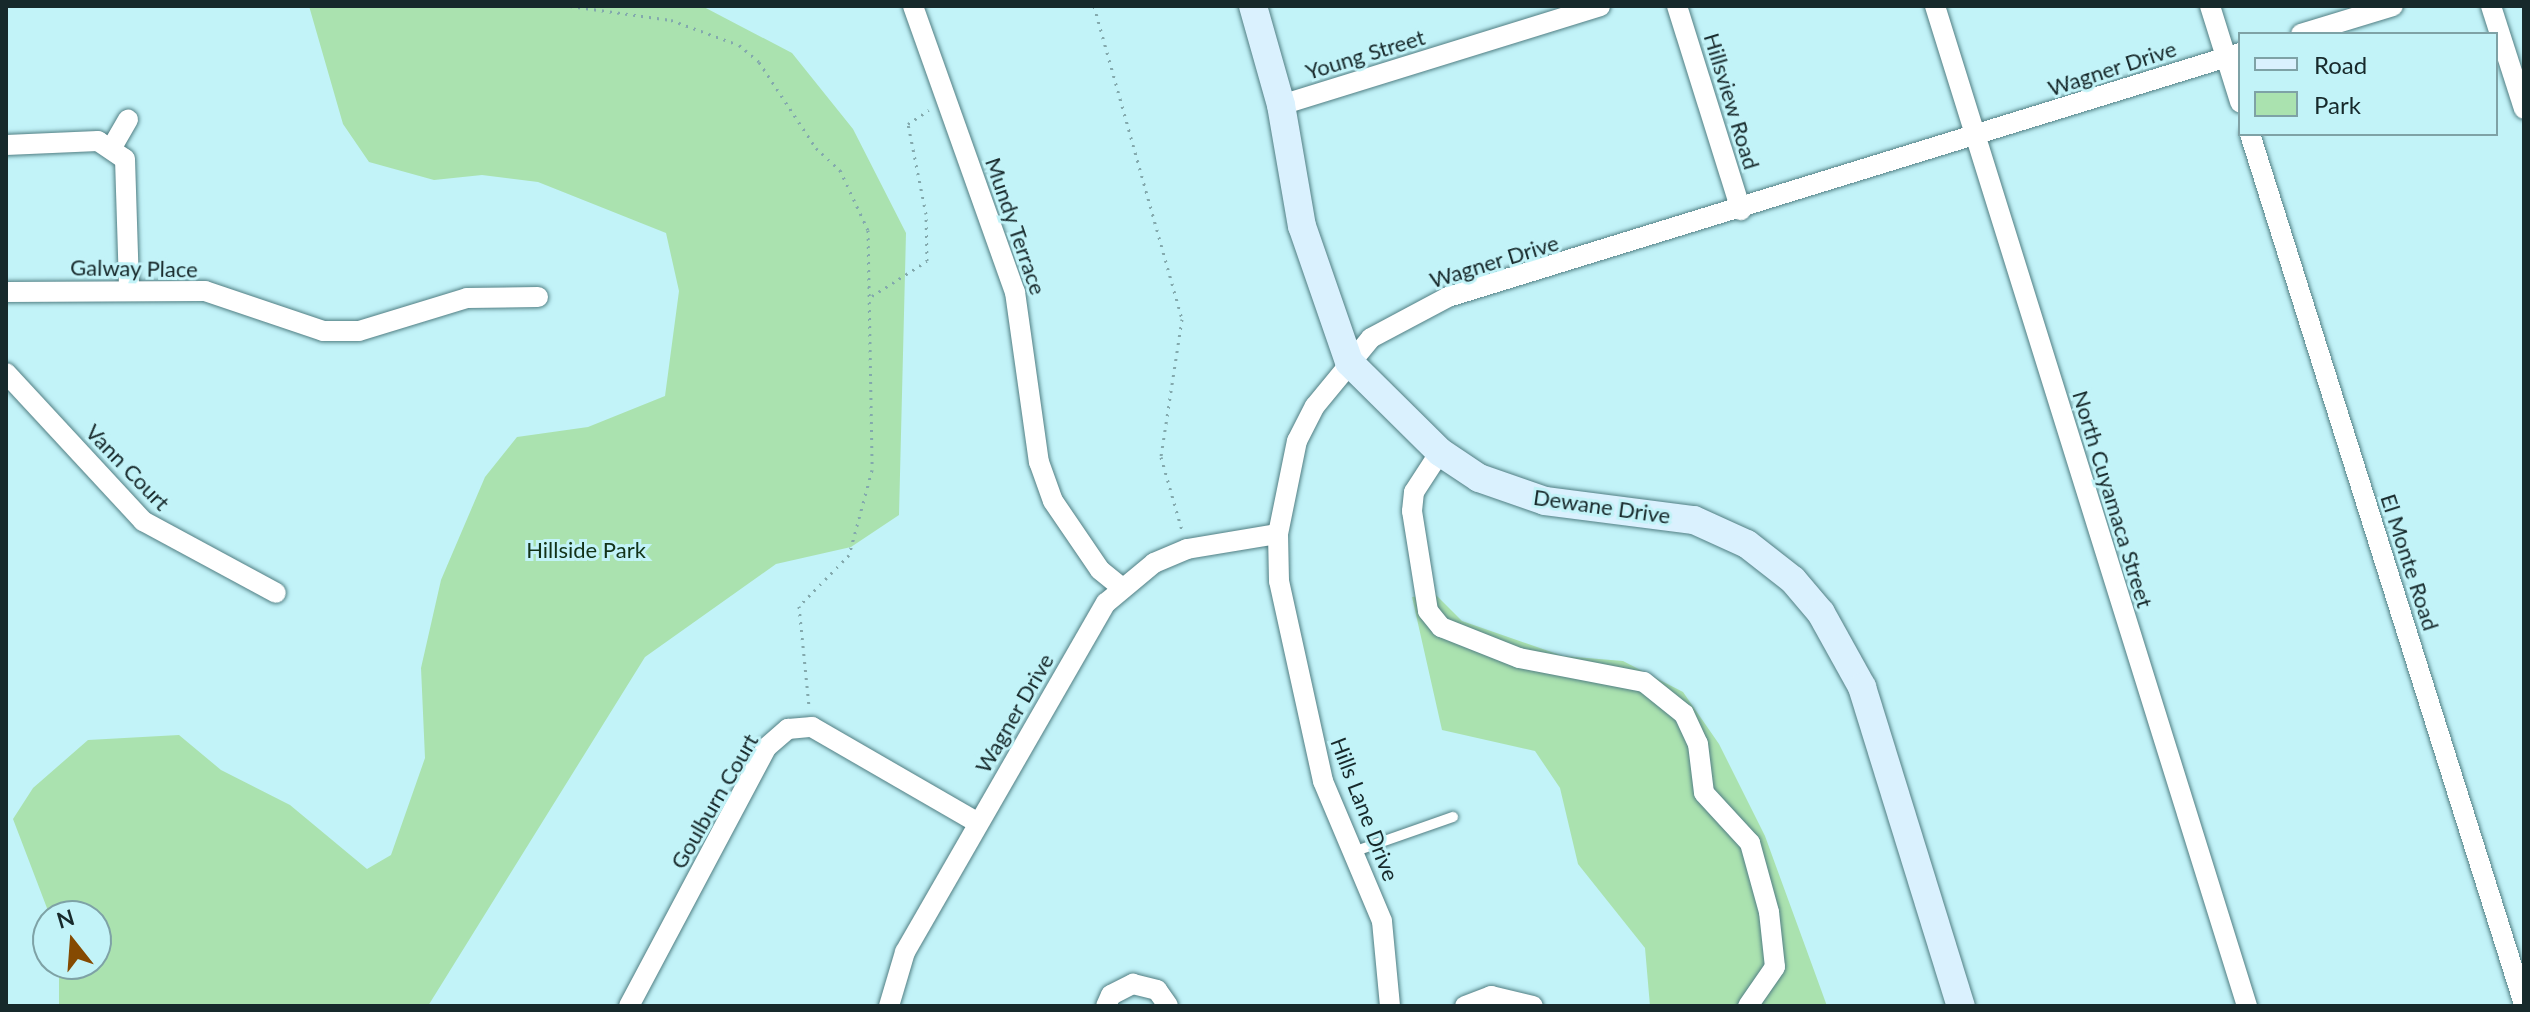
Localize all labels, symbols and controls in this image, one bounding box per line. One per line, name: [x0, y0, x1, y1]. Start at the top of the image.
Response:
street label: Young Street: [1302, 23, 1428, 85]
street label: Hillsview Road: [1699, 29, 1765, 173]
legend: [2238, 32, 2498, 136]
street label: Wagner Drive: [2044, 35, 2180, 101]
text: Road: [2314, 50, 2367, 79]
text: Park: [2314, 90, 2361, 119]
street label: Mundy Terrace: [980, 153, 1052, 299]
street label: Wagner Drive: [1426, 229, 1562, 293]
street label: Galway Place: [70, 254, 198, 282]
street label: North Cuyamaca Street: [2067, 387, 2159, 611]
street label: Vann Court: [80, 418, 176, 516]
street label: Dewane Drive: [1532, 483, 1672, 529]
street label: El Monte Road: [2376, 490, 2444, 634]
park label: Hillside Park: [526, 537, 646, 563]
street label: Wagner Drive: [969, 648, 1059, 778]
street label: Goulburn Court: [665, 729, 763, 873]
street label: Hills Lane Drive: [1326, 733, 1404, 885]
north arrow: [32, 900, 112, 980]
text: N: [53, 903, 77, 934]

